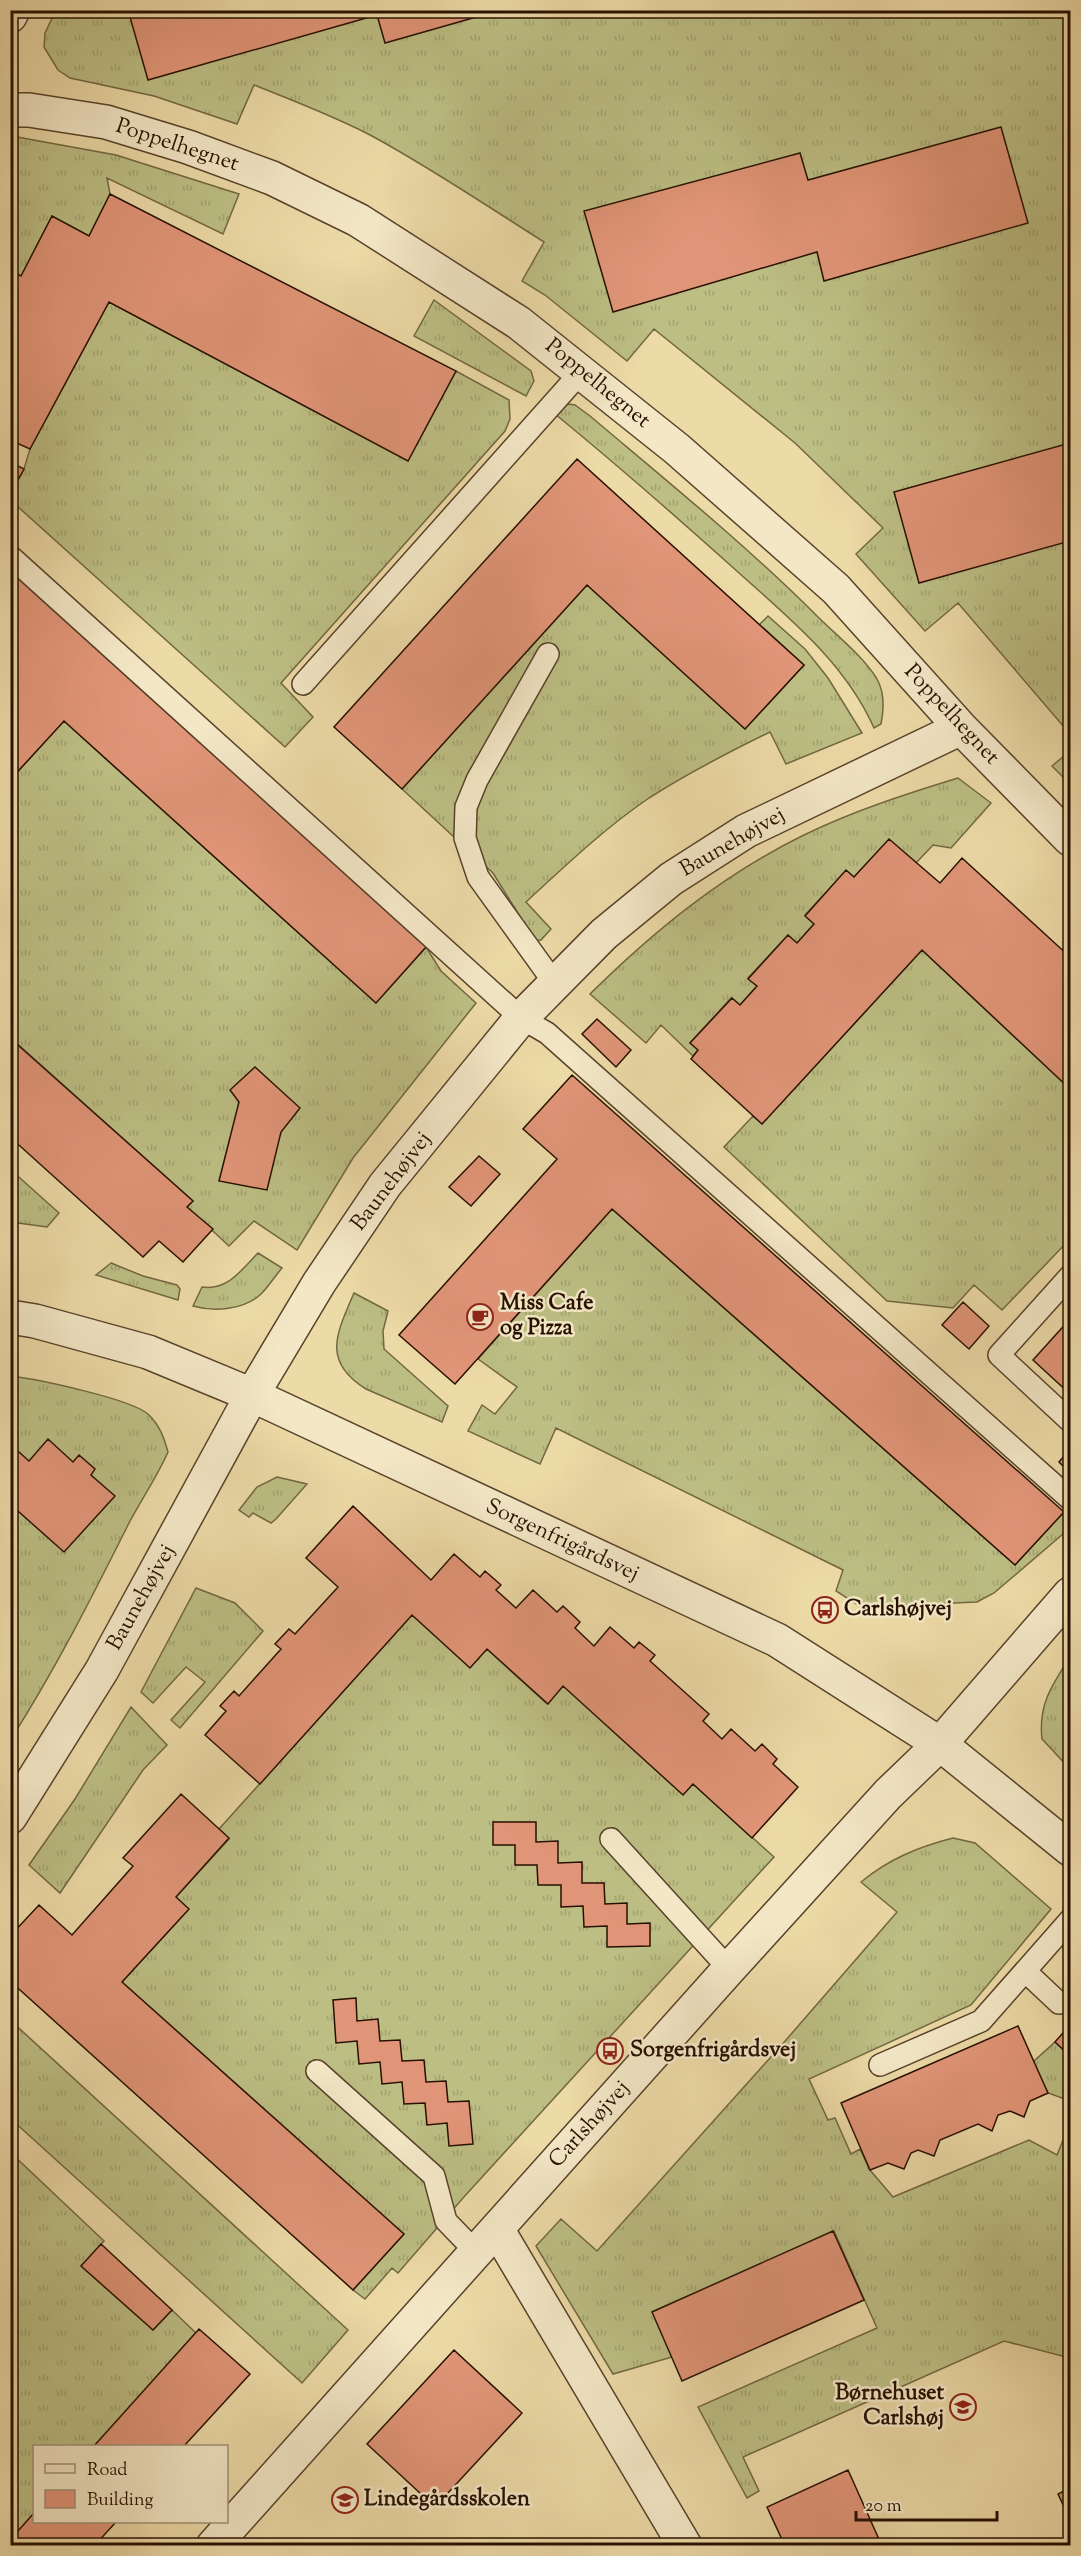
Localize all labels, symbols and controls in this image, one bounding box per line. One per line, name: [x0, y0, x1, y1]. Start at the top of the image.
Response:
street label: Poppelhegnet: [111, 111, 243, 181]
street label: Poppelhegnet: [537, 331, 657, 437]
street label: Poppelhegnet: [896, 657, 1007, 773]
street label: Baunehøjvej: [674, 800, 792, 886]
street label: Baunehøjvej: [344, 1126, 440, 1238]
place label: Miss Cafe og Pizza: [500, 1288, 593, 1345]
cafe icon: Miss Cafe og Pizza: [465, 1302, 495, 1332]
street label: Sorgenfrigårdsvej: [480, 1491, 644, 1591]
street label: Baunehøjvej: [100, 1539, 184, 1657]
place label: Carlshøjvej: [844, 1594, 952, 1626]
bus stop icon: Carlshøjvej: [810, 1595, 840, 1625]
place label: Sorgenfrigårdsvej: [630, 2035, 796, 2067]
bus stop icon: Sorgenfrigårdsvej: [595, 2036, 625, 2066]
street label: Carlshøjvej: [542, 2074, 638, 2176]
place label: Børnehuset Carlshøj: [835, 2378, 944, 2435]
school or university icon: Børnehuset Carlshøj: [948, 2392, 978, 2422]
legend: [33, 2445, 228, 2523]
text: Road: [87, 2458, 127, 2484]
place label: Lindegårdsskolen: [364, 2484, 530, 2516]
scale bar: [856, 2484, 997, 2522]
school or university icon: Lindegårdsskolen: [330, 2485, 360, 2515]
text: Building: [87, 2488, 153, 2514]
text: 20 m: [865, 2494, 902, 2520]

